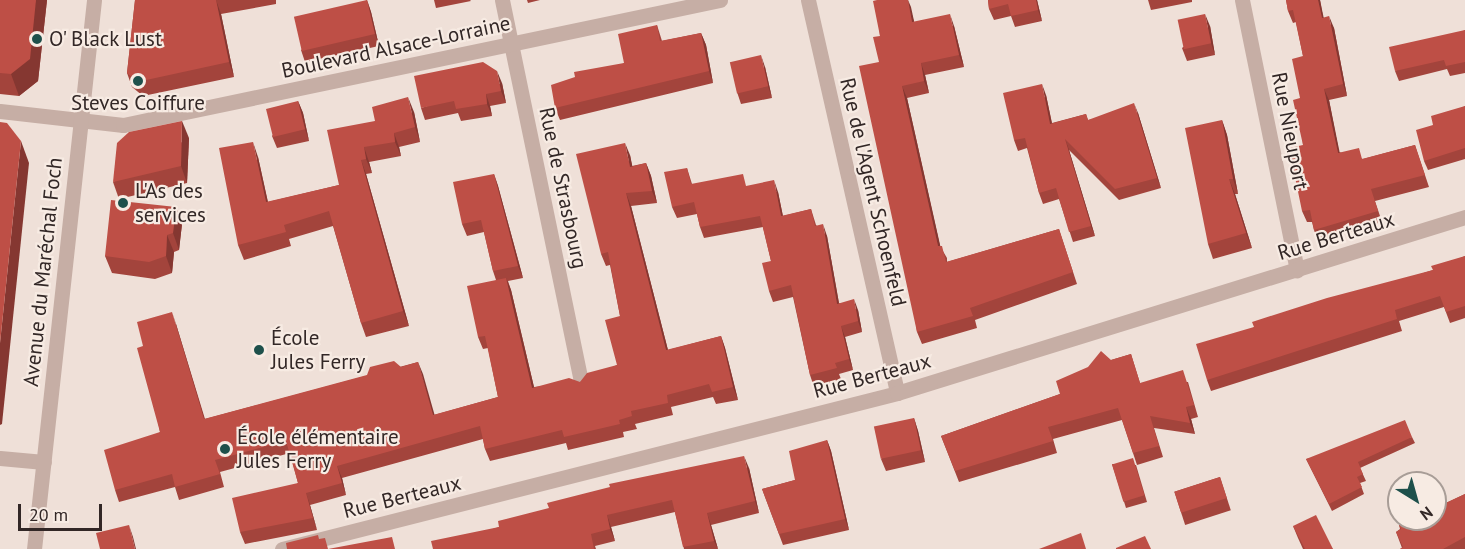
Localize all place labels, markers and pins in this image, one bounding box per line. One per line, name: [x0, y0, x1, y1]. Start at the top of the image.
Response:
place label: O' Black Lust: [49, 26, 164, 52]
marker: O' Black Lust: [30, 32, 44, 46]
marker: Steves Coiffure: [131, 74, 145, 88]
place label: Steves Coiffure: [71, 90, 205, 116]
place label: L'As des services: [135, 178, 206, 228]
marker: L'As des services: [116, 196, 130, 210]
place label: École Jules Ferry: [271, 325, 365, 375]
marker: École Jules Ferry: [252, 343, 266, 357]
place label: École élémentaire Jules Ferry: [237, 424, 399, 474]
marker: École élémentaire Jules Ferry: [218, 442, 232, 456]

